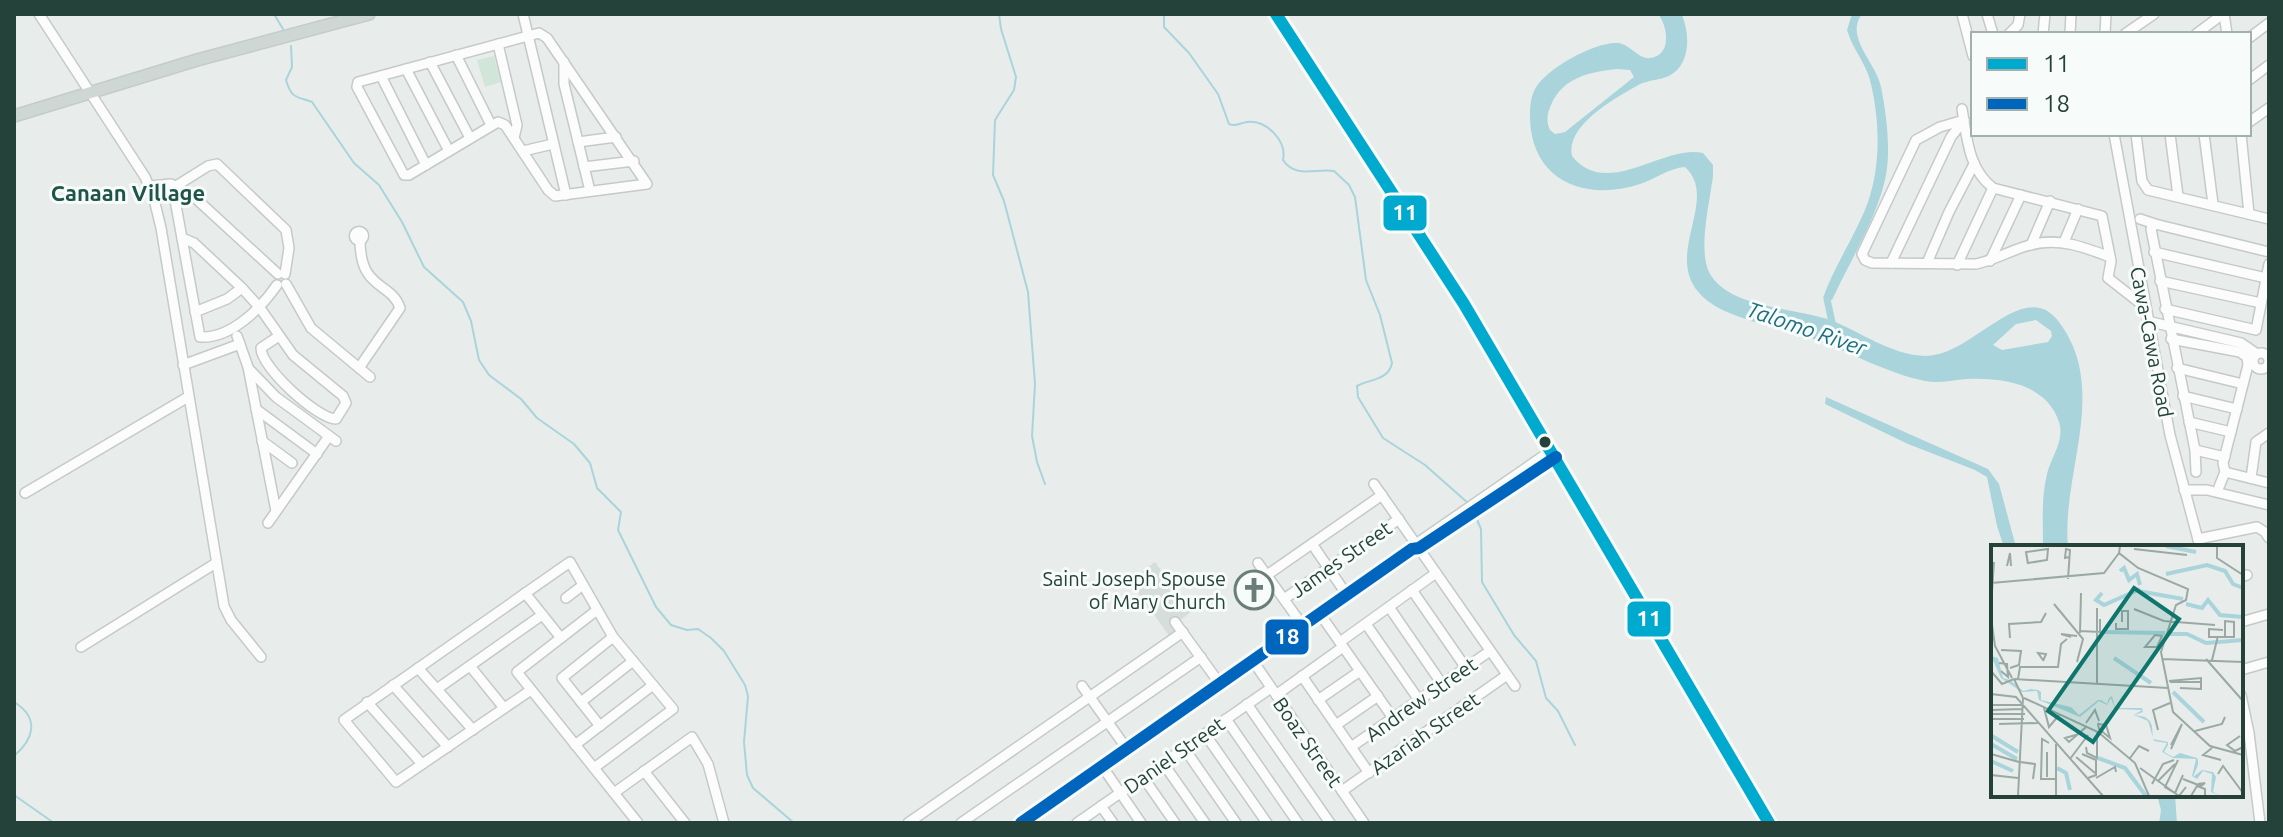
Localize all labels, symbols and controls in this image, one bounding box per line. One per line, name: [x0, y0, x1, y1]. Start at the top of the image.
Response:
legend: [1971, 32, 2251, 136]
text: 11: [2043, 50, 2070, 77]
text: 18: [2043, 90, 2070, 117]
district label: Canaan Village: [51, 180, 205, 205]
line badge: 11: [1382, 194, 1428, 232]
text: 11: [1393, 199, 1417, 224]
street label: Cawa-Cawa Road: [2126, 265, 2178, 419]
water label: Talomo River: [1744, 296, 1870, 360]
unlabelled marker: [1537, 434, 1553, 450]
street label: James Street: [1286, 516, 1396, 602]
inset map: [1991, 545, 2243, 797]
place label: Saint Joseph Spouse of Mary Church: [1043, 567, 1226, 613]
church icon: Saint Joseph Spouse of Mary Church: [1233, 569, 1275, 611]
line badge: 11: [1626, 600, 1672, 638]
text: 11: [1637, 605, 1661, 630]
line badge: 18: [1264, 618, 1310, 656]
text: 18: [1275, 623, 1299, 648]
street label: Andrew Street: [1361, 652, 1481, 746]
street label: Azariah Street: [1366, 687, 1484, 779]
street label: Boaz Street: [1269, 693, 1347, 791]
street label: Daniel Street: [1119, 712, 1229, 798]

